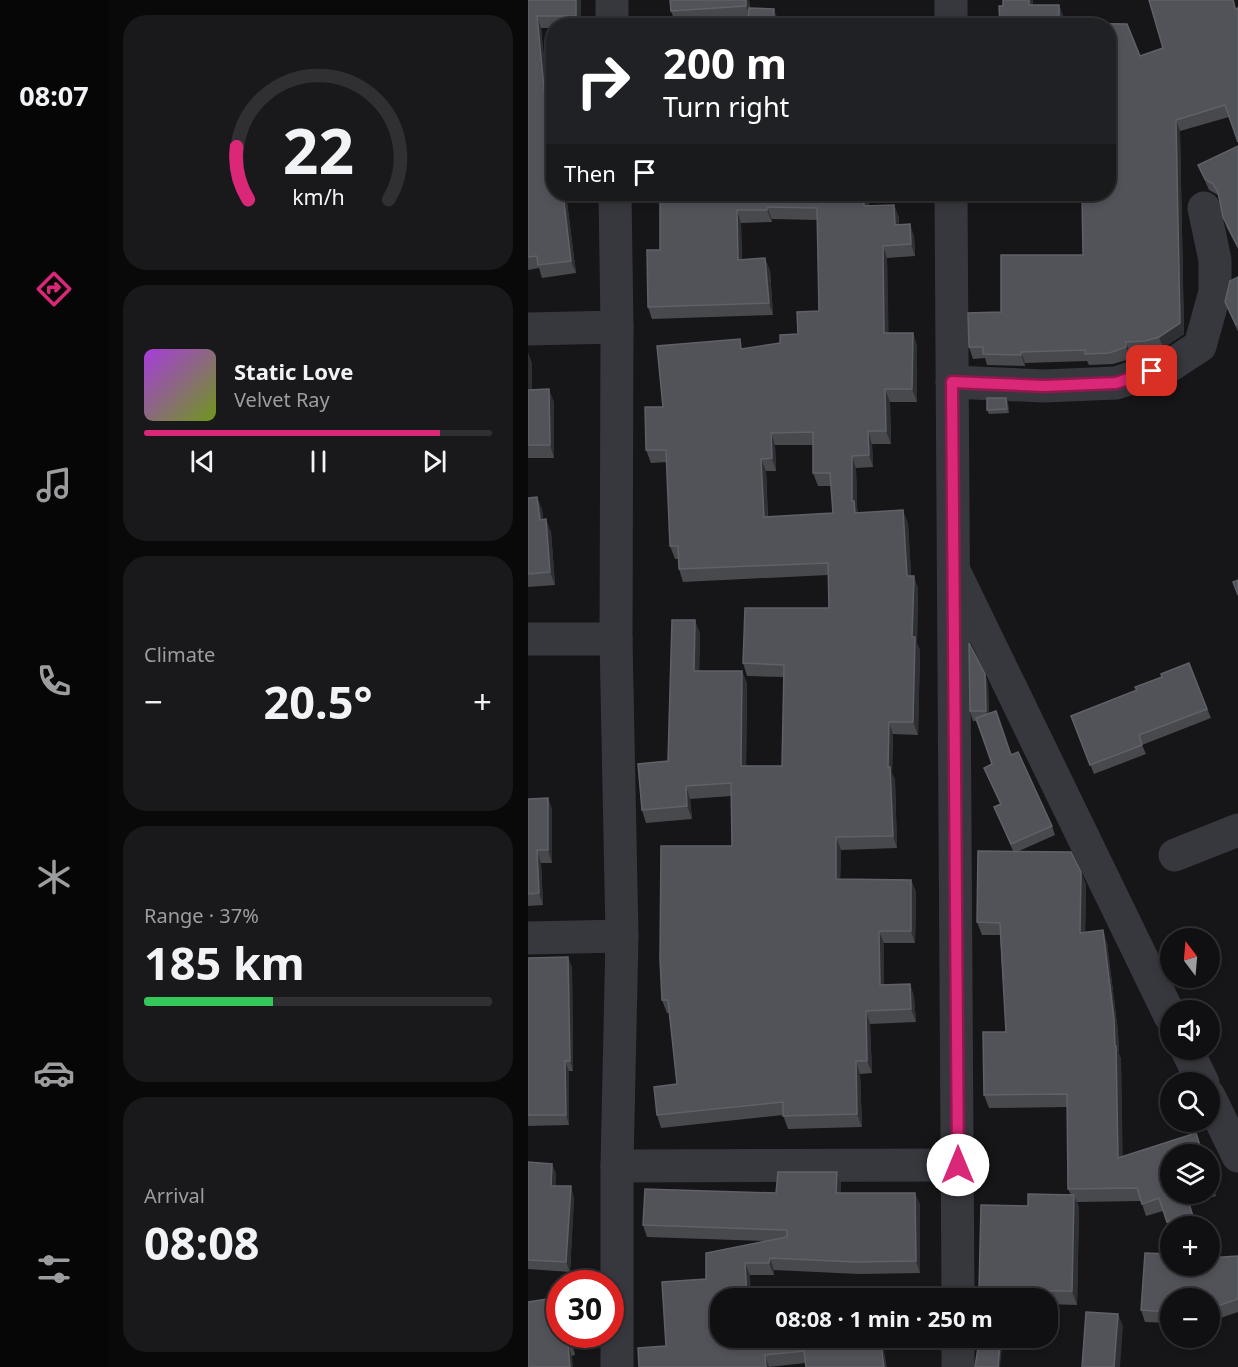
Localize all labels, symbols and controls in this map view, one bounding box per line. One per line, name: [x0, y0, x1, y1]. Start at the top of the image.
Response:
text: 200 m: [663, 34, 787, 91]
icon: right: [564, 42, 642, 120]
text: 08:07: [19, 77, 89, 114]
text: Turn right: [663, 88, 789, 125]
text: 22: [282, 107, 354, 192]
icon: arrive: [628, 156, 661, 189]
text: Then: [564, 158, 616, 188]
text: km/h: [292, 182, 344, 211]
icon: directions: [33, 268, 75, 310]
pin: [1126, 345, 1177, 396]
icon: arrive: [1135, 354, 1168, 387]
text: Static Love: [234, 356, 353, 386]
text: Velvet Ray: [234, 386, 330, 413]
icon: previous: [186, 445, 219, 478]
icon: pause: [302, 445, 335, 478]
icon: next: [418, 445, 451, 478]
icon: music: [33, 464, 75, 506]
text: Climate: [144, 641, 215, 668]
icon: phone: [33, 660, 75, 702]
text: 20.5°: [264, 671, 372, 732]
text: −: [144, 679, 163, 724]
text: +: [473, 679, 492, 724]
icon: climate: [33, 856, 75, 898]
text: Range · 37%: [144, 902, 259, 929]
north arrow: [1160, 928, 1220, 988]
map controls: [1160, 928, 1220, 1348]
text: 185 km: [144, 932, 305, 993]
button: sound: [1160, 1000, 1220, 1060]
icon: car: [33, 1052, 75, 1094]
button: search: [1160, 1072, 1220, 1132]
position arrow: [926, 1133, 990, 1197]
button: layers: [1160, 1144, 1220, 1204]
text: Arrival: [144, 1182, 205, 1209]
text: 08:08: [144, 1212, 260, 1273]
button: +: [1160, 1216, 1220, 1276]
icon: filters: [33, 1248, 75, 1290]
speed limit sign: 30: [546, 1270, 624, 1348]
button: −: [1160, 1288, 1220, 1348]
text: 08:08 · 1 min · 250 m: [775, 1303, 993, 1333]

